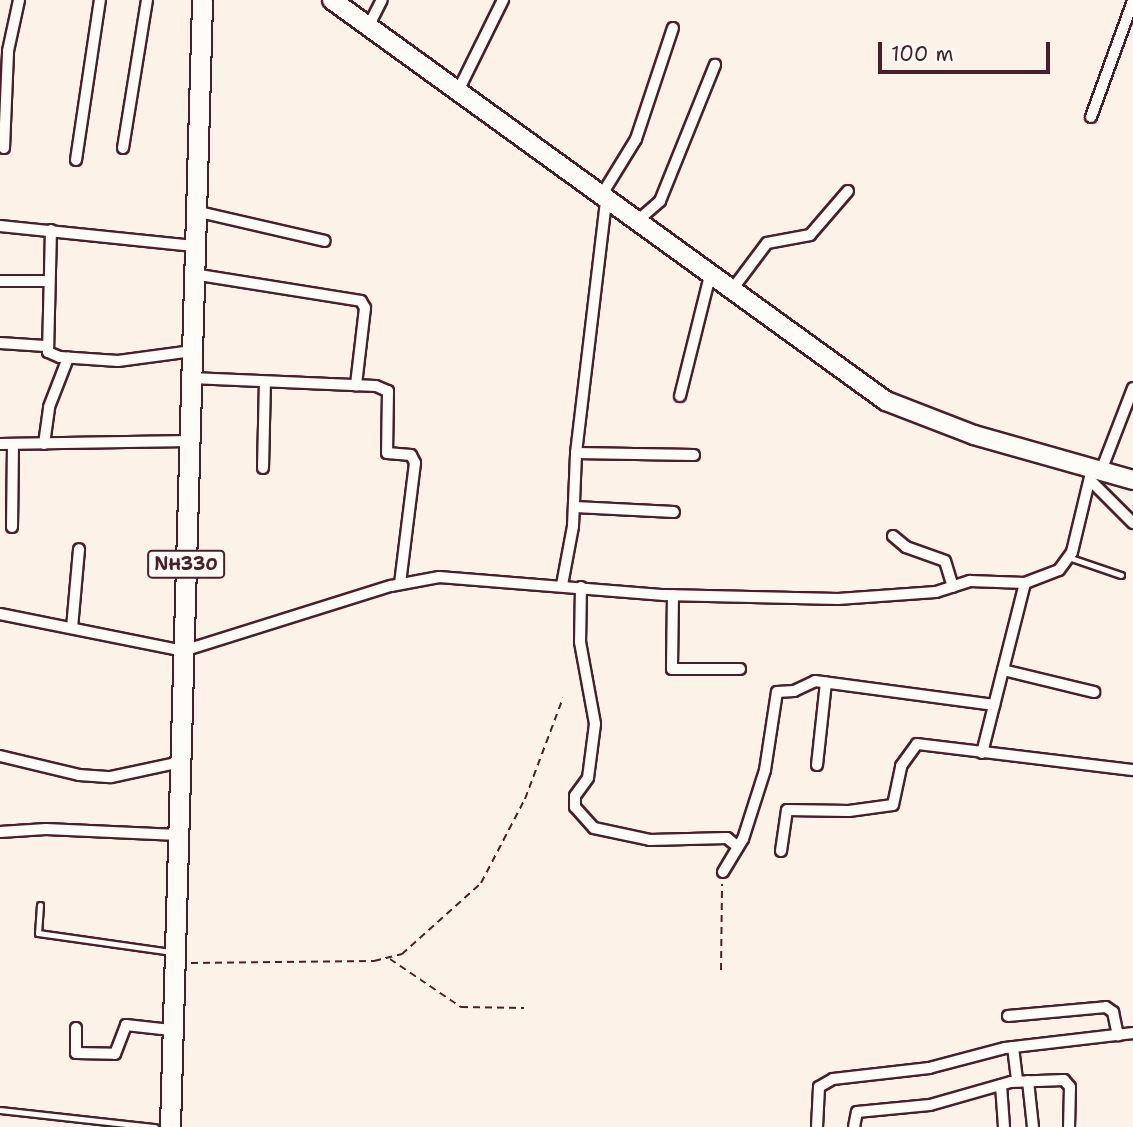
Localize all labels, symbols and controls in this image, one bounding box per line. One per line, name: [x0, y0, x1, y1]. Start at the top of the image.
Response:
scale bar: [881, 28, 1052, 72]
text: 100 m: [891, 40, 954, 68]
road number: NH330: [146, 550, 226, 578]

